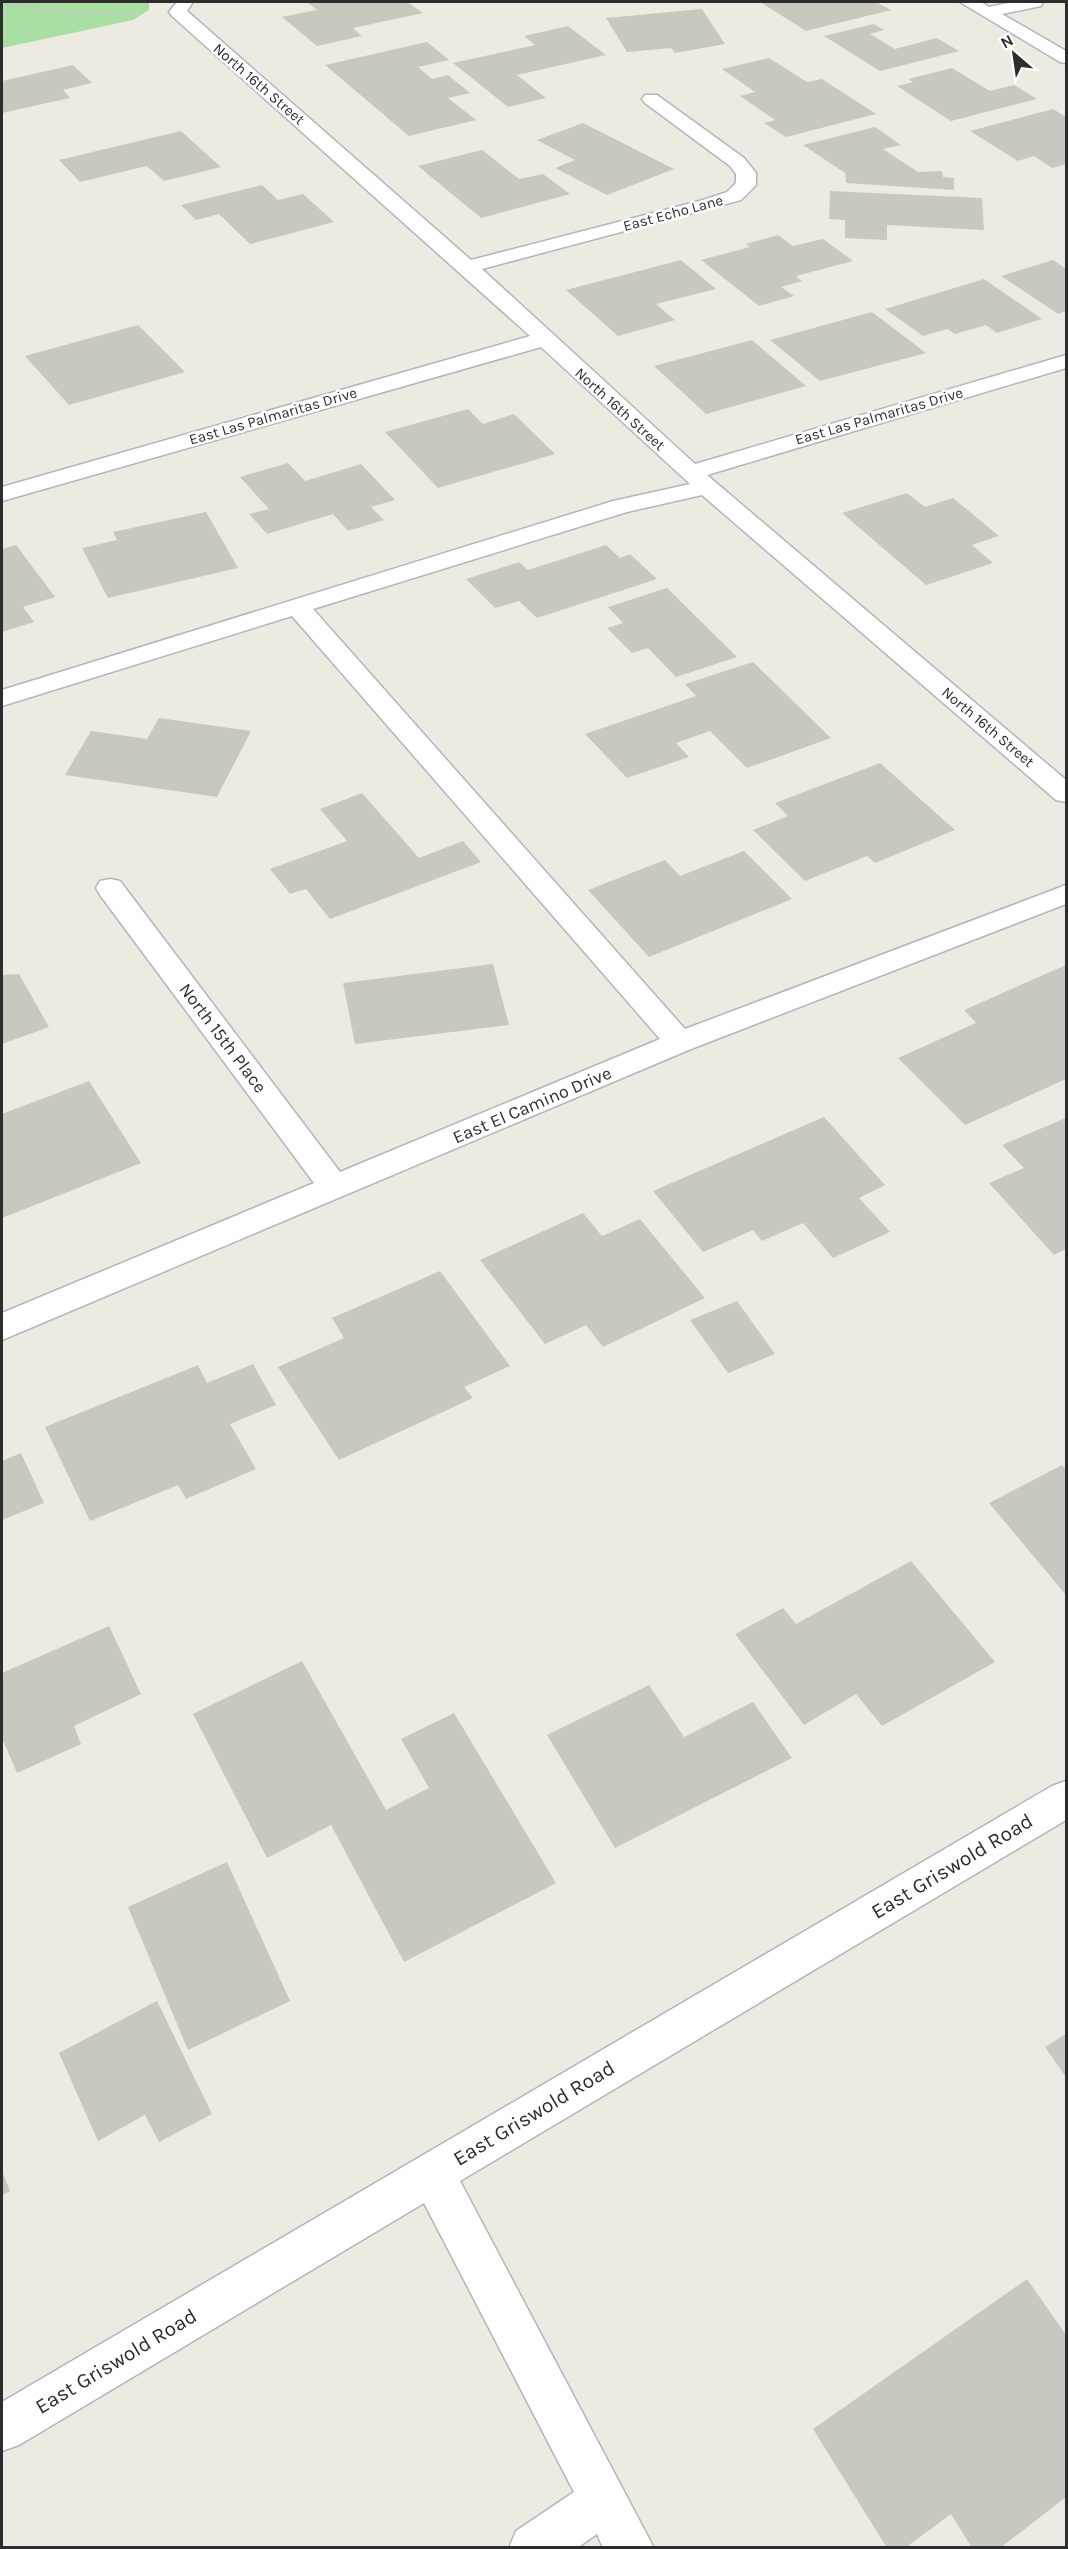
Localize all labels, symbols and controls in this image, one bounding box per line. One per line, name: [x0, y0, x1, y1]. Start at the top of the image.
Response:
north arrow: [984, 24, 1044, 84]
text: N: [997, 30, 1017, 52]
street label: North 16th Street: [210, 39, 309, 129]
street label: East Echo Lane: [621, 191, 725, 235]
street label: North 16th Street: [571, 364, 669, 454]
street label: East Las Palmaritas Drive: [187, 383, 359, 449]
street label: East Las Palmaritas Drive: [793, 383, 965, 449]
street label: North 16th Street: [938, 683, 1038, 771]
street label: North 15th Place: [174, 979, 272, 1097]
street label: East El Camino Drive: [449, 1062, 615, 1148]
street label: East Griswold Road: [867, 1808, 1037, 1924]
street label: East Griswold Road: [449, 2055, 619, 2171]
street label: East Griswold Road: [31, 2303, 201, 2419]

